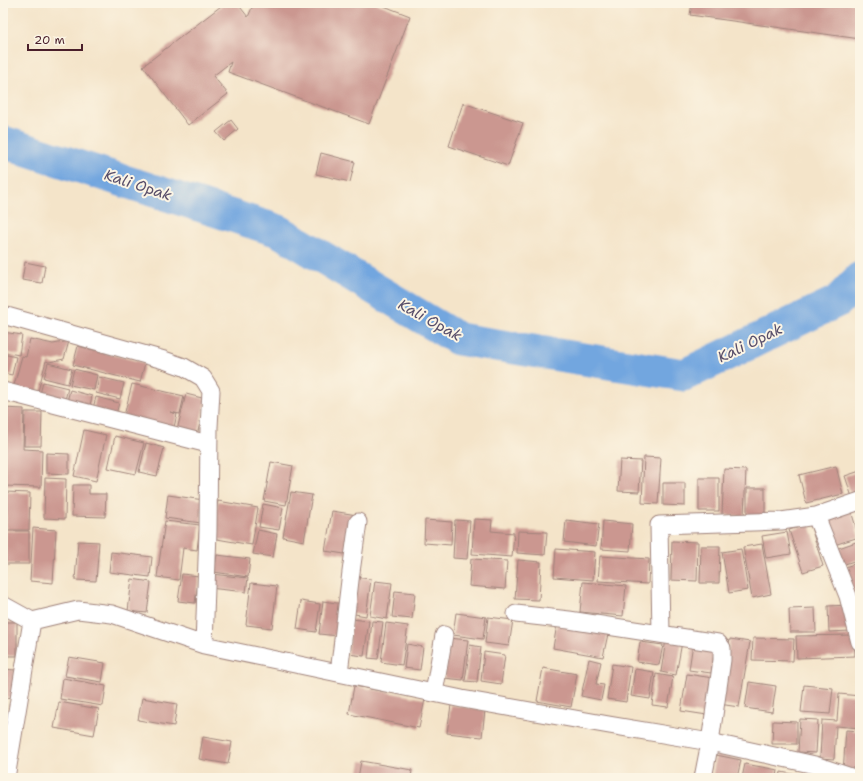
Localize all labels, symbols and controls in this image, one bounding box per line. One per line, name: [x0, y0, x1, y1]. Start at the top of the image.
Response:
scale bar: [28, 26, 82, 52]
text: 20 m: [34, 32, 65, 48]
water label: Kali Opak: [102, 165, 175, 205]
water label: Kali Opak: [395, 294, 466, 346]
water label: Kali Opak: [714, 319, 786, 367]

